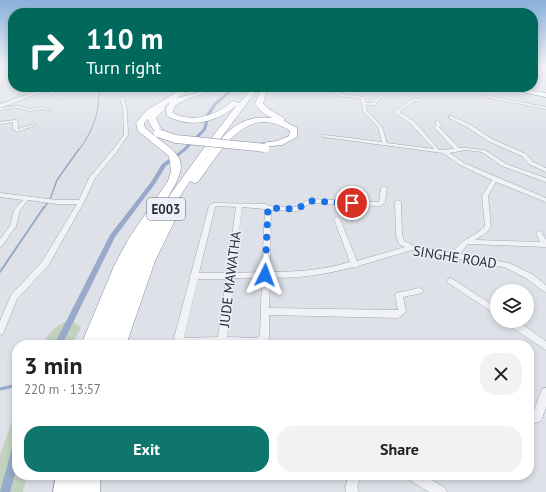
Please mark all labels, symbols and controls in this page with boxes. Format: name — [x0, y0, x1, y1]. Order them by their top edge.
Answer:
text: 110 m — [86, 20, 163, 57]
icon: right — [20, 24, 72, 76]
text: Turn right — [86, 56, 161, 79]
pin — [335, 186, 369, 220]
icon: arrive — [341, 192, 363, 214]
road number: E003 — [147, 198, 185, 220]
street label: JUDE MAWATHA — [215, 229, 245, 329]
street label: SINGHE ROAD — [412, 242, 498, 272]
position arrow — [244, 254, 286, 296]
map controls — [490, 284, 534, 328]
button: layers — [490, 284, 534, 328]
text: 3 min — [24, 350, 83, 381]
button: close — [480, 353, 522, 395]
text: 220 m · 13:57 — [24, 381, 101, 398]
button: Exit — [24, 426, 269, 472]
button: Share — [277, 426, 522, 472]

